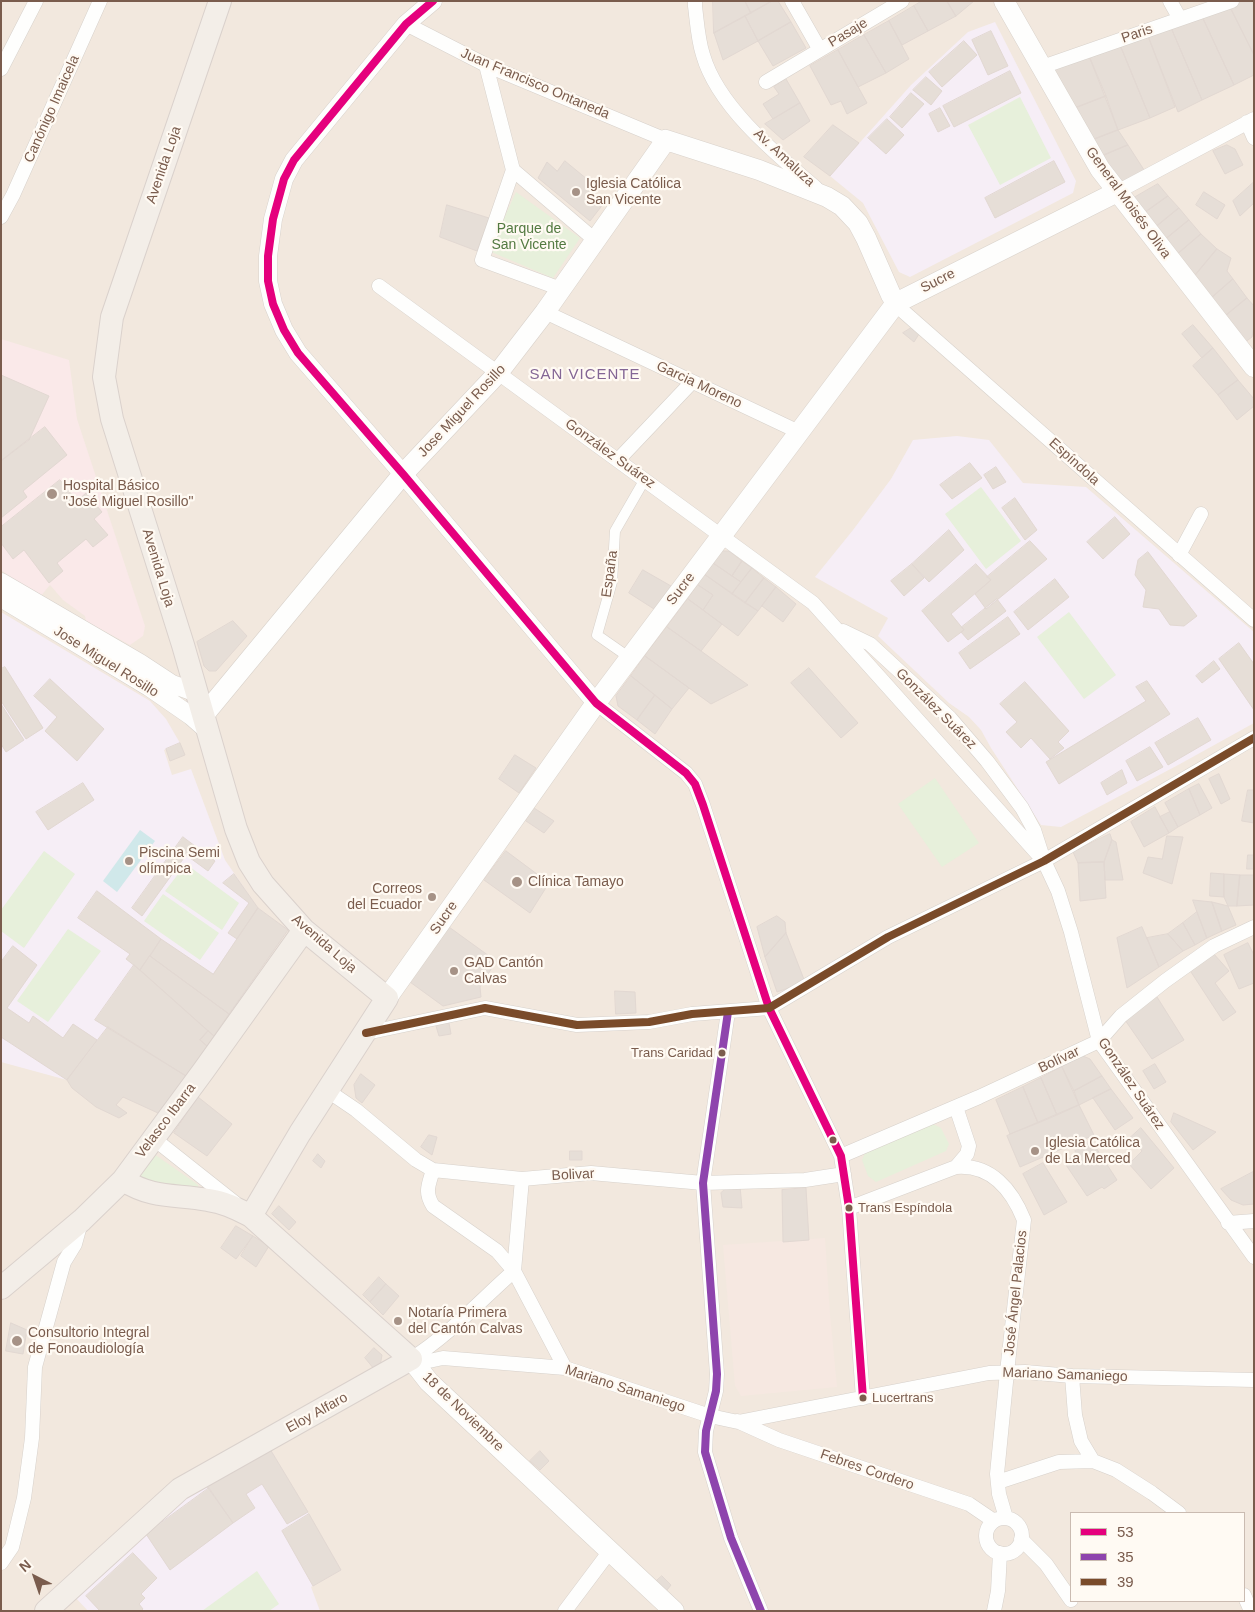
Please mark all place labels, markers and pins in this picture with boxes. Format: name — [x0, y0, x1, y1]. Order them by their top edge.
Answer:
place label: Iglesia Católica San Vicente — [586, 176, 681, 208]
marker: Iglesia Católica San Vicente — [570, 186, 582, 198]
place label: Hospital Básico "José Miguel Rosillo" — [63, 478, 194, 511]
marker: Hospital Básico "José Miguel Rosillo" — [45, 487, 59, 501]
place label: Piscina Semi olímpica — [139, 845, 220, 878]
marker: Piscina Semi olímpica — [123, 855, 135, 867]
place label: Clínica Tamayo — [528, 874, 624, 890]
marker: Clínica Tamayo — [510, 875, 524, 889]
place label: Correos del Ecuador — [347, 881, 422, 914]
marker: Correos del Ecuador — [426, 891, 438, 903]
place label: GAD Cantón Calvas — [464, 955, 543, 988]
marker: GAD Cantón Calvas — [448, 965, 460, 977]
place label: Trans Caridad — [631, 1045, 713, 1061]
marker: Trans Caridad — [717, 1048, 727, 1058]
unlabelled marker — [828, 1135, 838, 1145]
place label: Iglesia Católica de La Merced — [1045, 1135, 1140, 1168]
marker: Iglesia Católica de La Merced — [1029, 1145, 1041, 1157]
place label: Trans Espíndola — [858, 1200, 952, 1216]
marker: Trans Espíndola — [844, 1203, 854, 1213]
place label: Notaría Primera del Cantón Calvas — [408, 1305, 522, 1338]
marker: Notaría Primera del Cantón Calvas — [392, 1315, 404, 1327]
place label: Consultorio Integral de Fonoaudiología — [28, 1325, 149, 1358]
marker: Consultorio Integral de Fonoaudiología — [10, 1334, 24, 1348]
place label: Lucertrans — [872, 1390, 933, 1406]
marker: Lucertrans — [858, 1393, 868, 1403]

